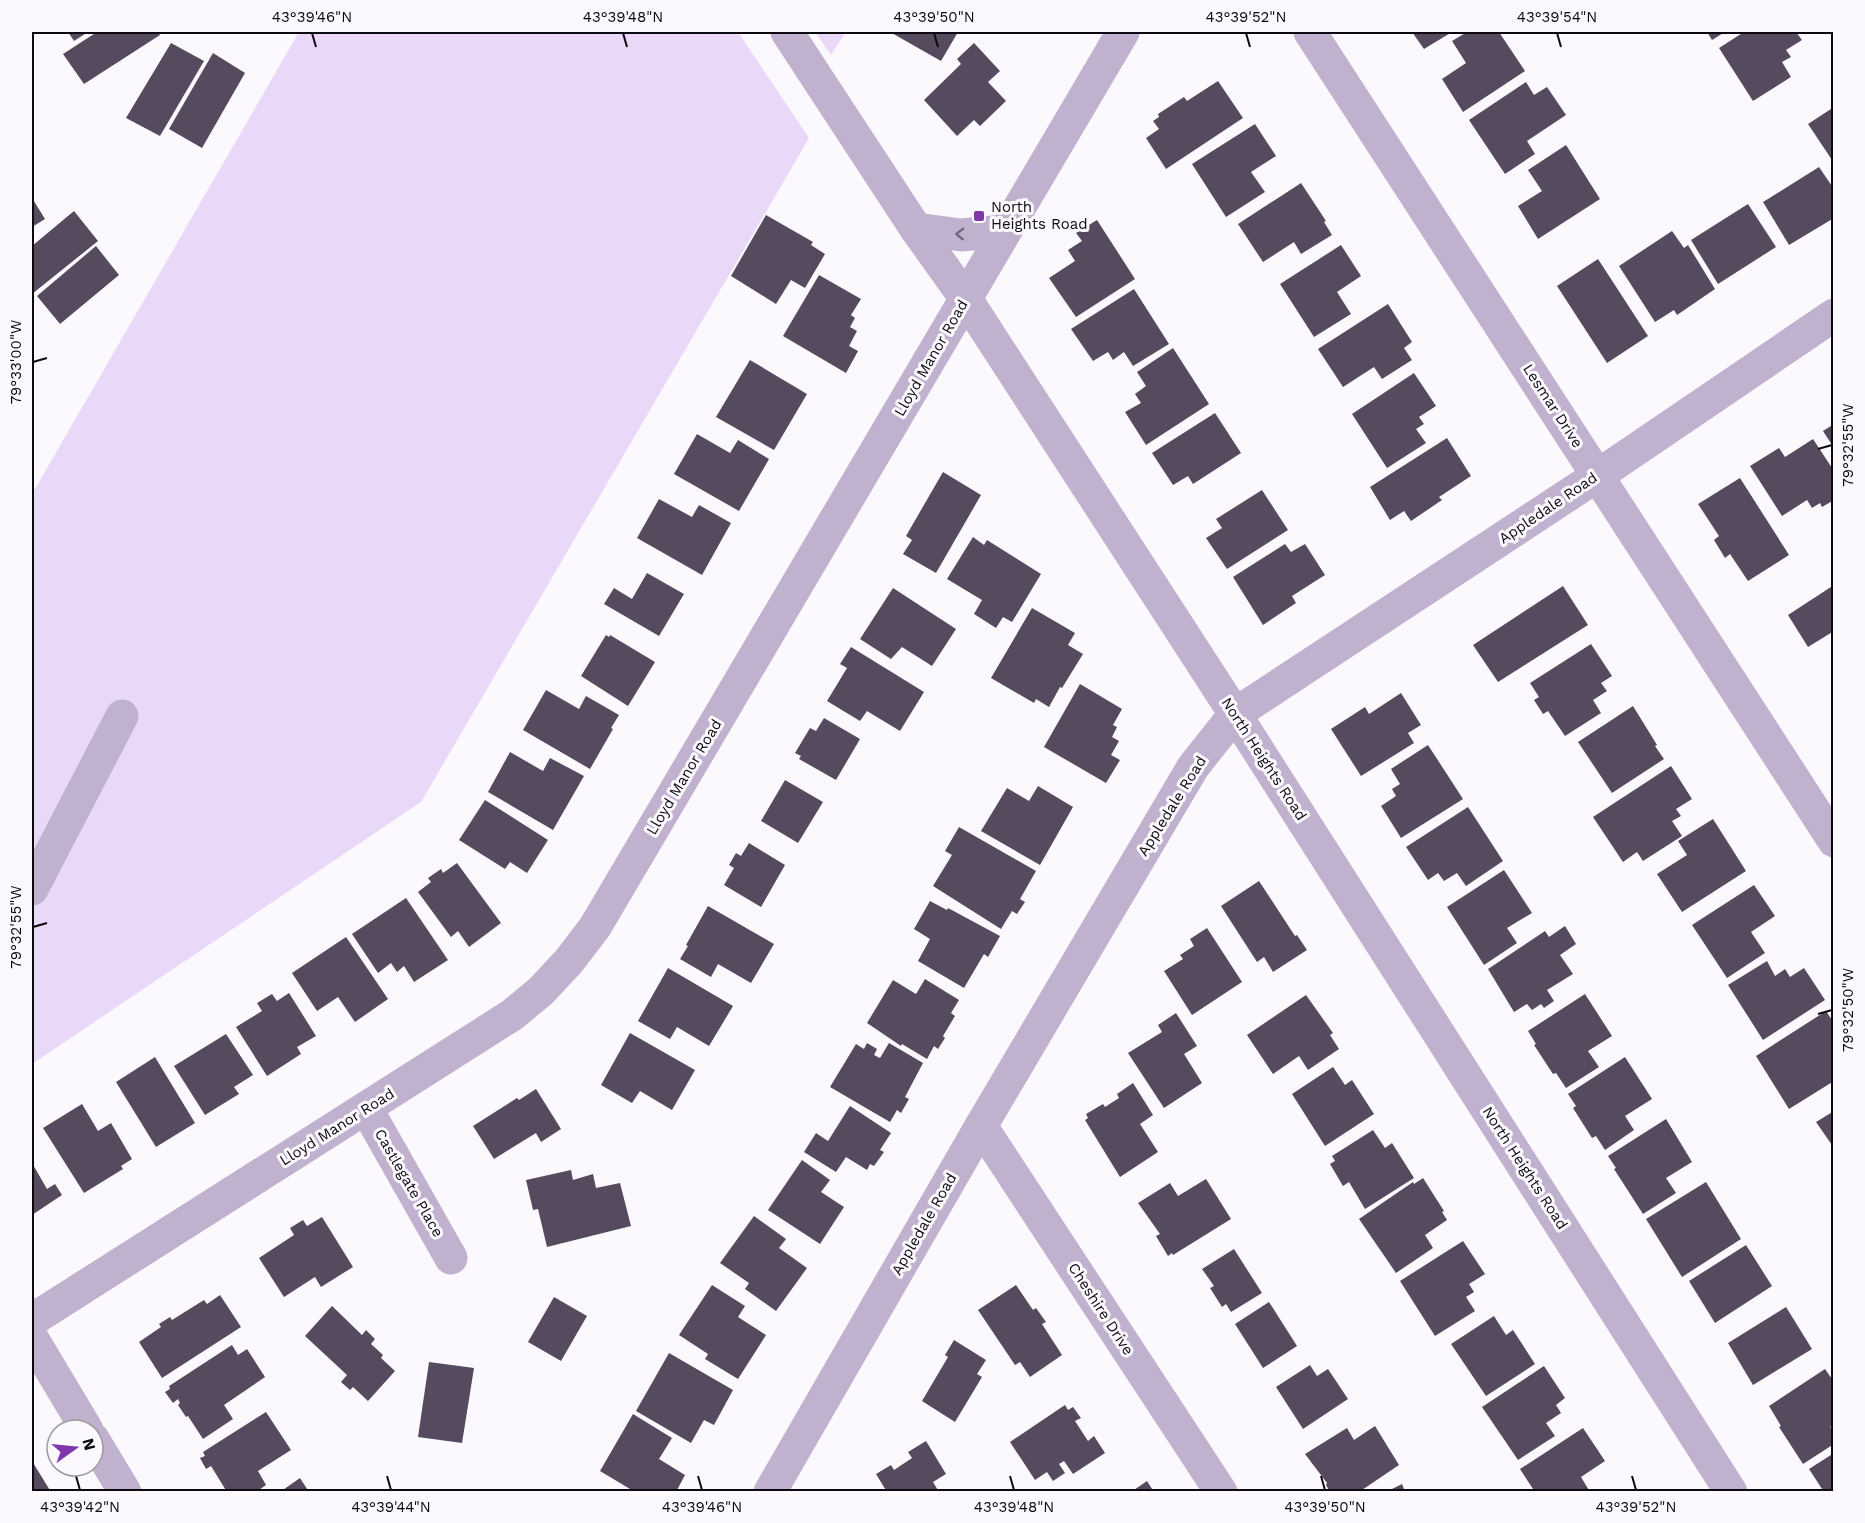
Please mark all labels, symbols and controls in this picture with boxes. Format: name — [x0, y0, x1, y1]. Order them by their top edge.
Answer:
text: 43°39'46"N — [272, 8, 352, 26]
text: 43°39'48"N — [583, 8, 663, 26]
text: 43°39'50"N — [893, 8, 975, 26]
text: 43°39'52"N — [1206, 8, 1286, 26]
text: 43°39'54"N — [1517, 8, 1597, 26]
place label: North Heights Road — [991, 198, 1088, 233]
marker: North Heights Road — [972, 209, 986, 223]
one-way arrow — [956, 227, 965, 240]
street label: Lloyd Manor Road — [890, 297, 972, 419]
text: 79°33'00"W — [7, 320, 25, 404]
street label: Lesmar Drive — [1519, 361, 1587, 451]
text: 79°32'55"W — [1839, 403, 1857, 487]
street label: Appledale Road — [1495, 468, 1601, 548]
street label: North Heights Road — [1218, 694, 1310, 824]
street label: Lloyd Manor Road — [642, 716, 726, 838]
street label: Appledale Road — [1134, 753, 1210, 859]
text: 79°32'55"W — [7, 885, 25, 969]
text: 79°32'50"W — [1839, 968, 1857, 1052]
street label: Lloyd Manor Road — [276, 1084, 398, 1170]
street label: North Heights Road — [1479, 1103, 1571, 1233]
street label: Castlegate Place — [371, 1126, 447, 1240]
street label: Appledale Road — [887, 1170, 961, 1278]
street label: Cheshire Drive — [1064, 1259, 1138, 1359]
north arrow — [45, 1418, 105, 1478]
text: N — [78, 1436, 100, 1452]
text: 43°39'42"N — [40, 1498, 120, 1516]
text: 43°39'44"N — [351, 1498, 431, 1516]
text: 43°39'46"N — [662, 1498, 742, 1516]
text: 43°39'48"N — [974, 1498, 1054, 1516]
text: 43°39'50"N — [1284, 1498, 1366, 1516]
text: 43°39'52"N — [1596, 1498, 1676, 1516]

